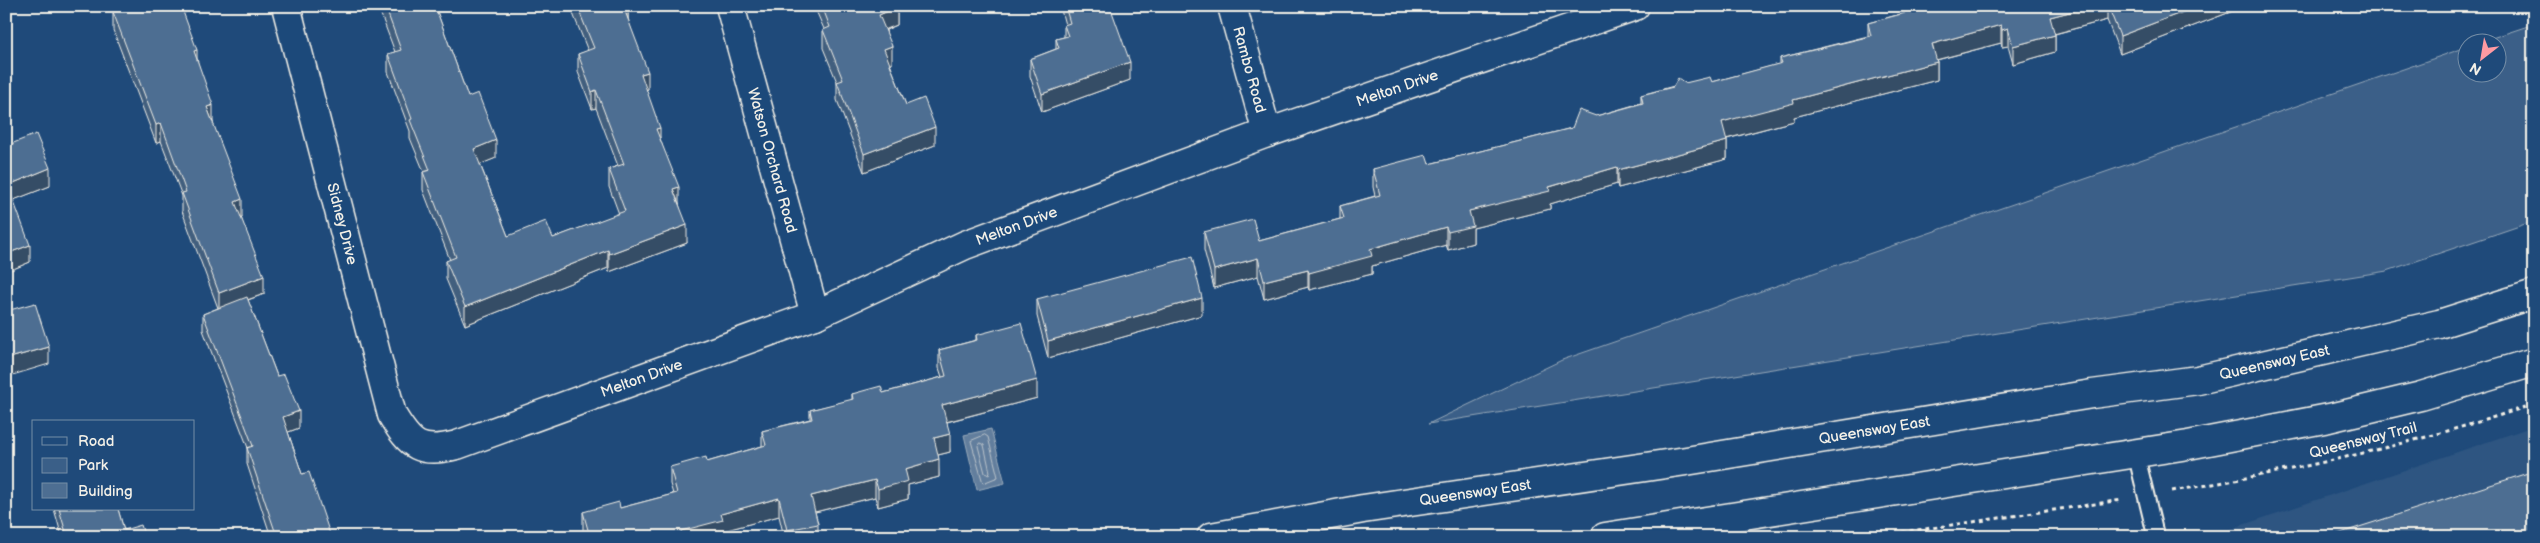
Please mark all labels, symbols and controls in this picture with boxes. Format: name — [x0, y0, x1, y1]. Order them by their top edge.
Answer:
street label: Rambo Road — [1228, 24, 1270, 115]
north arrow — [2458, 32, 2508, 82]
text: N — [2467, 59, 2484, 79]
street label: Melton Drive — [1354, 66, 1441, 112]
street label: Watson Orchard Road — [743, 86, 801, 235]
street label: Sidney Drive — [322, 181, 362, 267]
street label: Melton Drive — [973, 203, 1060, 250]
street label: Queensway East — [2218, 341, 2332, 385]
street label: Melton Drive — [598, 355, 685, 402]
street label: Queensway East — [1817, 412, 1932, 449]
street label: Queensway Trail — [2307, 418, 2419, 463]
legend — [32, 420, 195, 510]
text: Road — [78, 432, 114, 451]
text: Park — [78, 456, 109, 475]
street label: Queensway East — [1418, 475, 1533, 510]
text: Building — [78, 482, 133, 501]

